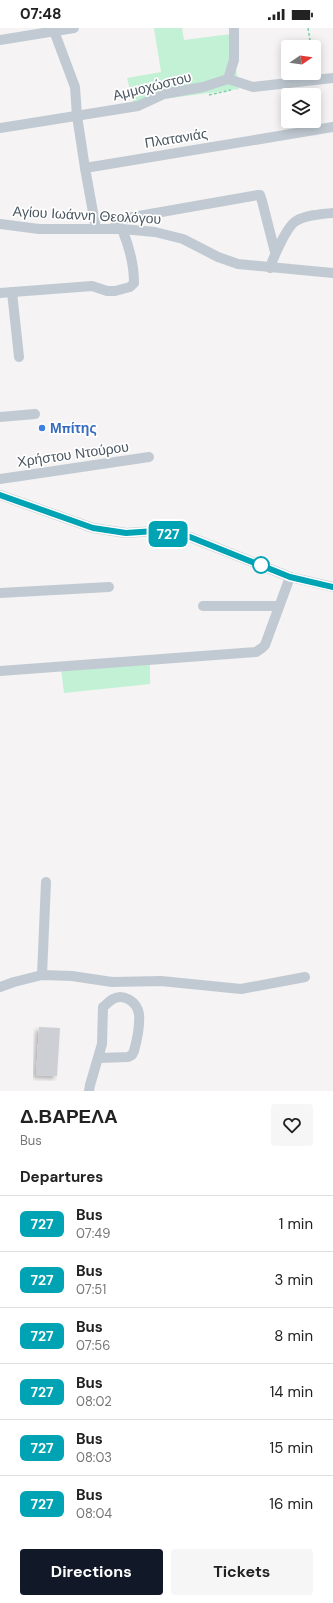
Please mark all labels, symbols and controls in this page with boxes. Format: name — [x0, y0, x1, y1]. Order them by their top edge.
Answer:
text: 07:48 — [20, 4, 62, 24]
north arrow — [281, 40, 321, 80]
map controls — [281, 40, 321, 128]
street label: Αμμοχώστου — [111, 68, 193, 104]
button: layers — [281, 88, 321, 128]
street label: Πλατανιάς — [143, 124, 209, 152]
street label: Αγίου Ιωάννη Θεολόγου — [12, 202, 162, 228]
place label: Μπίτης — [50, 419, 97, 437]
marker: Μπίτης — [37, 423, 47, 433]
street label: Χρήστου Ντούρου — [16, 437, 130, 471]
line badge: 727 — [145, 521, 191, 547]
text: 727 — [157, 525, 179, 543]
unlabelled marker — [252, 556, 270, 574]
text: Δ.ΒΑΡΕΛΑ — [20, 1104, 118, 1129]
button: heart — [271, 1104, 313, 1146]
text: Bus — [20, 1132, 42, 1149]
text: Departures — [20, 1167, 103, 1187]
text: Bus — [76, 1205, 103, 1225]
text: 1 min — [279, 1214, 313, 1234]
text: 727 — [31, 1215, 53, 1233]
text: 07:49 — [76, 1225, 110, 1242]
text: Bus — [76, 1261, 103, 1281]
text: 3 min — [275, 1270, 313, 1290]
text: 727 — [31, 1271, 53, 1289]
text: 07:51 — [76, 1281, 106, 1298]
text: Bus — [76, 1317, 103, 1337]
text: 8 min — [274, 1326, 313, 1346]
text: 727 — [31, 1327, 53, 1345]
text: 07:56 — [76, 1337, 110, 1354]
text: Bus — [76, 1373, 103, 1393]
text: 14 min — [270, 1382, 313, 1402]
text: 727 — [31, 1383, 53, 1401]
text: 08:02 — [76, 1393, 112, 1410]
text: Bus — [76, 1429, 103, 1449]
text: 15 min — [270, 1438, 313, 1458]
text: 727 — [31, 1439, 53, 1457]
text: 08:03 — [76, 1449, 112, 1466]
text: Bus — [76, 1485, 103, 1505]
text: 16 min — [269, 1494, 313, 1514]
text: 727 — [31, 1495, 53, 1513]
text: 08:04 — [76, 1505, 112, 1522]
button: Directions — [20, 1549, 163, 1595]
button: Tickets — [171, 1549, 313, 1595]

